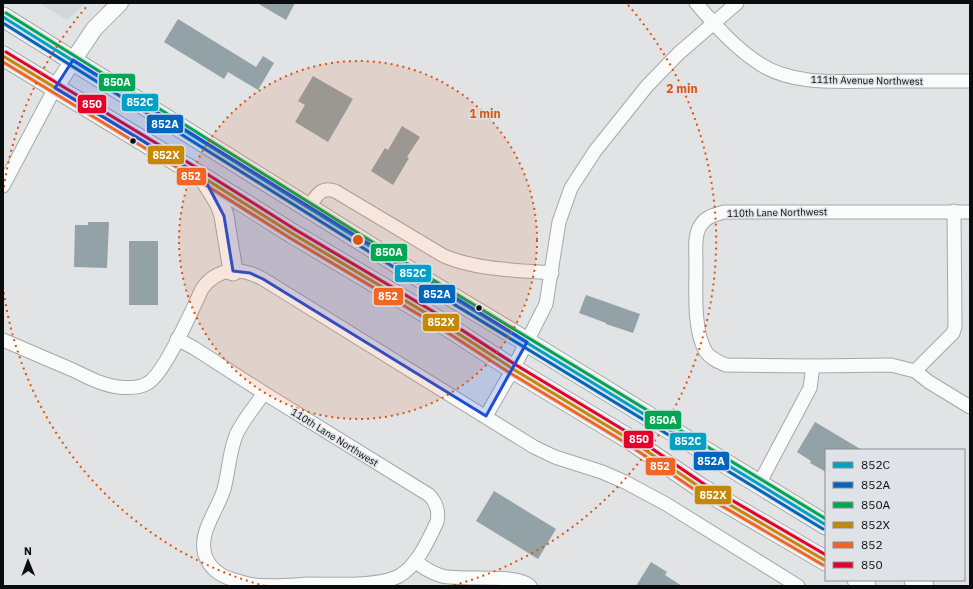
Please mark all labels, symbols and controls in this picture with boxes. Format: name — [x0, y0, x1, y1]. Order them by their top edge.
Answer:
line badge: 850A — [98, 73, 136, 92]
street label: 111th Avenue Northwest — [811, 73, 924, 88]
text: 850A — [103, 75, 131, 89]
text: 2 min — [666, 81, 698, 96]
line badge: 852C — [121, 93, 159, 112]
line badge: 850 — [77, 94, 107, 114]
text: 852C — [127, 95, 153, 109]
text: 850 — [82, 97, 102, 111]
text: 1 min — [469, 106, 501, 121]
line badge: 852A — [146, 114, 184, 134]
text: 852A — [151, 117, 179, 131]
unlabelled marker — [128, 136, 138, 146]
line badge: 852X — [147, 145, 185, 165]
text: 852X — [152, 148, 180, 162]
line badge: 852 — [176, 167, 207, 186]
text: 852 — [181, 169, 201, 183]
street label: 110th Lane Northwest — [727, 205, 828, 220]
centre of rings — [351, 233, 365, 247]
line badge: 850A — [370, 243, 408, 262]
text: 850A — [375, 245, 403, 259]
line badge: 852C — [394, 264, 432, 283]
text: 852C — [400, 266, 426, 280]
line badge: 852A — [418, 284, 456, 304]
line badge: 852 — [373, 287, 404, 306]
text: 852A — [423, 287, 451, 301]
text: 852 — [378, 289, 398, 303]
unlabelled marker — [474, 303, 484, 313]
line badge: 852X — [422, 313, 460, 332]
text: 852X — [427, 315, 455, 329]
street label: 110th Lane Northwest — [289, 405, 381, 470]
line badge: 850A — [644, 410, 682, 430]
text: 850A — [649, 413, 677, 427]
line badge: 850 — [623, 430, 654, 449]
text: 850 — [629, 432, 649, 446]
line badge: 852C — [669, 432, 707, 451]
text: 852C — [675, 434, 701, 448]
legend — [825, 449, 965, 581]
line badge: 852A — [693, 451, 730, 471]
text: 852A — [697, 454, 725, 468]
line badge: 852 — [645, 457, 676, 476]
text: 852C — [861, 457, 891, 472]
text: 852 — [650, 459, 670, 473]
text: 852A — [861, 477, 891, 492]
line badge: 852X — [694, 485, 732, 505]
text: 852X — [699, 488, 727, 502]
text: 850A — [861, 497, 891, 512]
text: 852X — [861, 517, 891, 532]
text: 852 — [861, 537, 883, 552]
north arrow — [8, 541, 48, 581]
text: N — [24, 544, 32, 558]
text: 850 — [861, 557, 883, 572]

